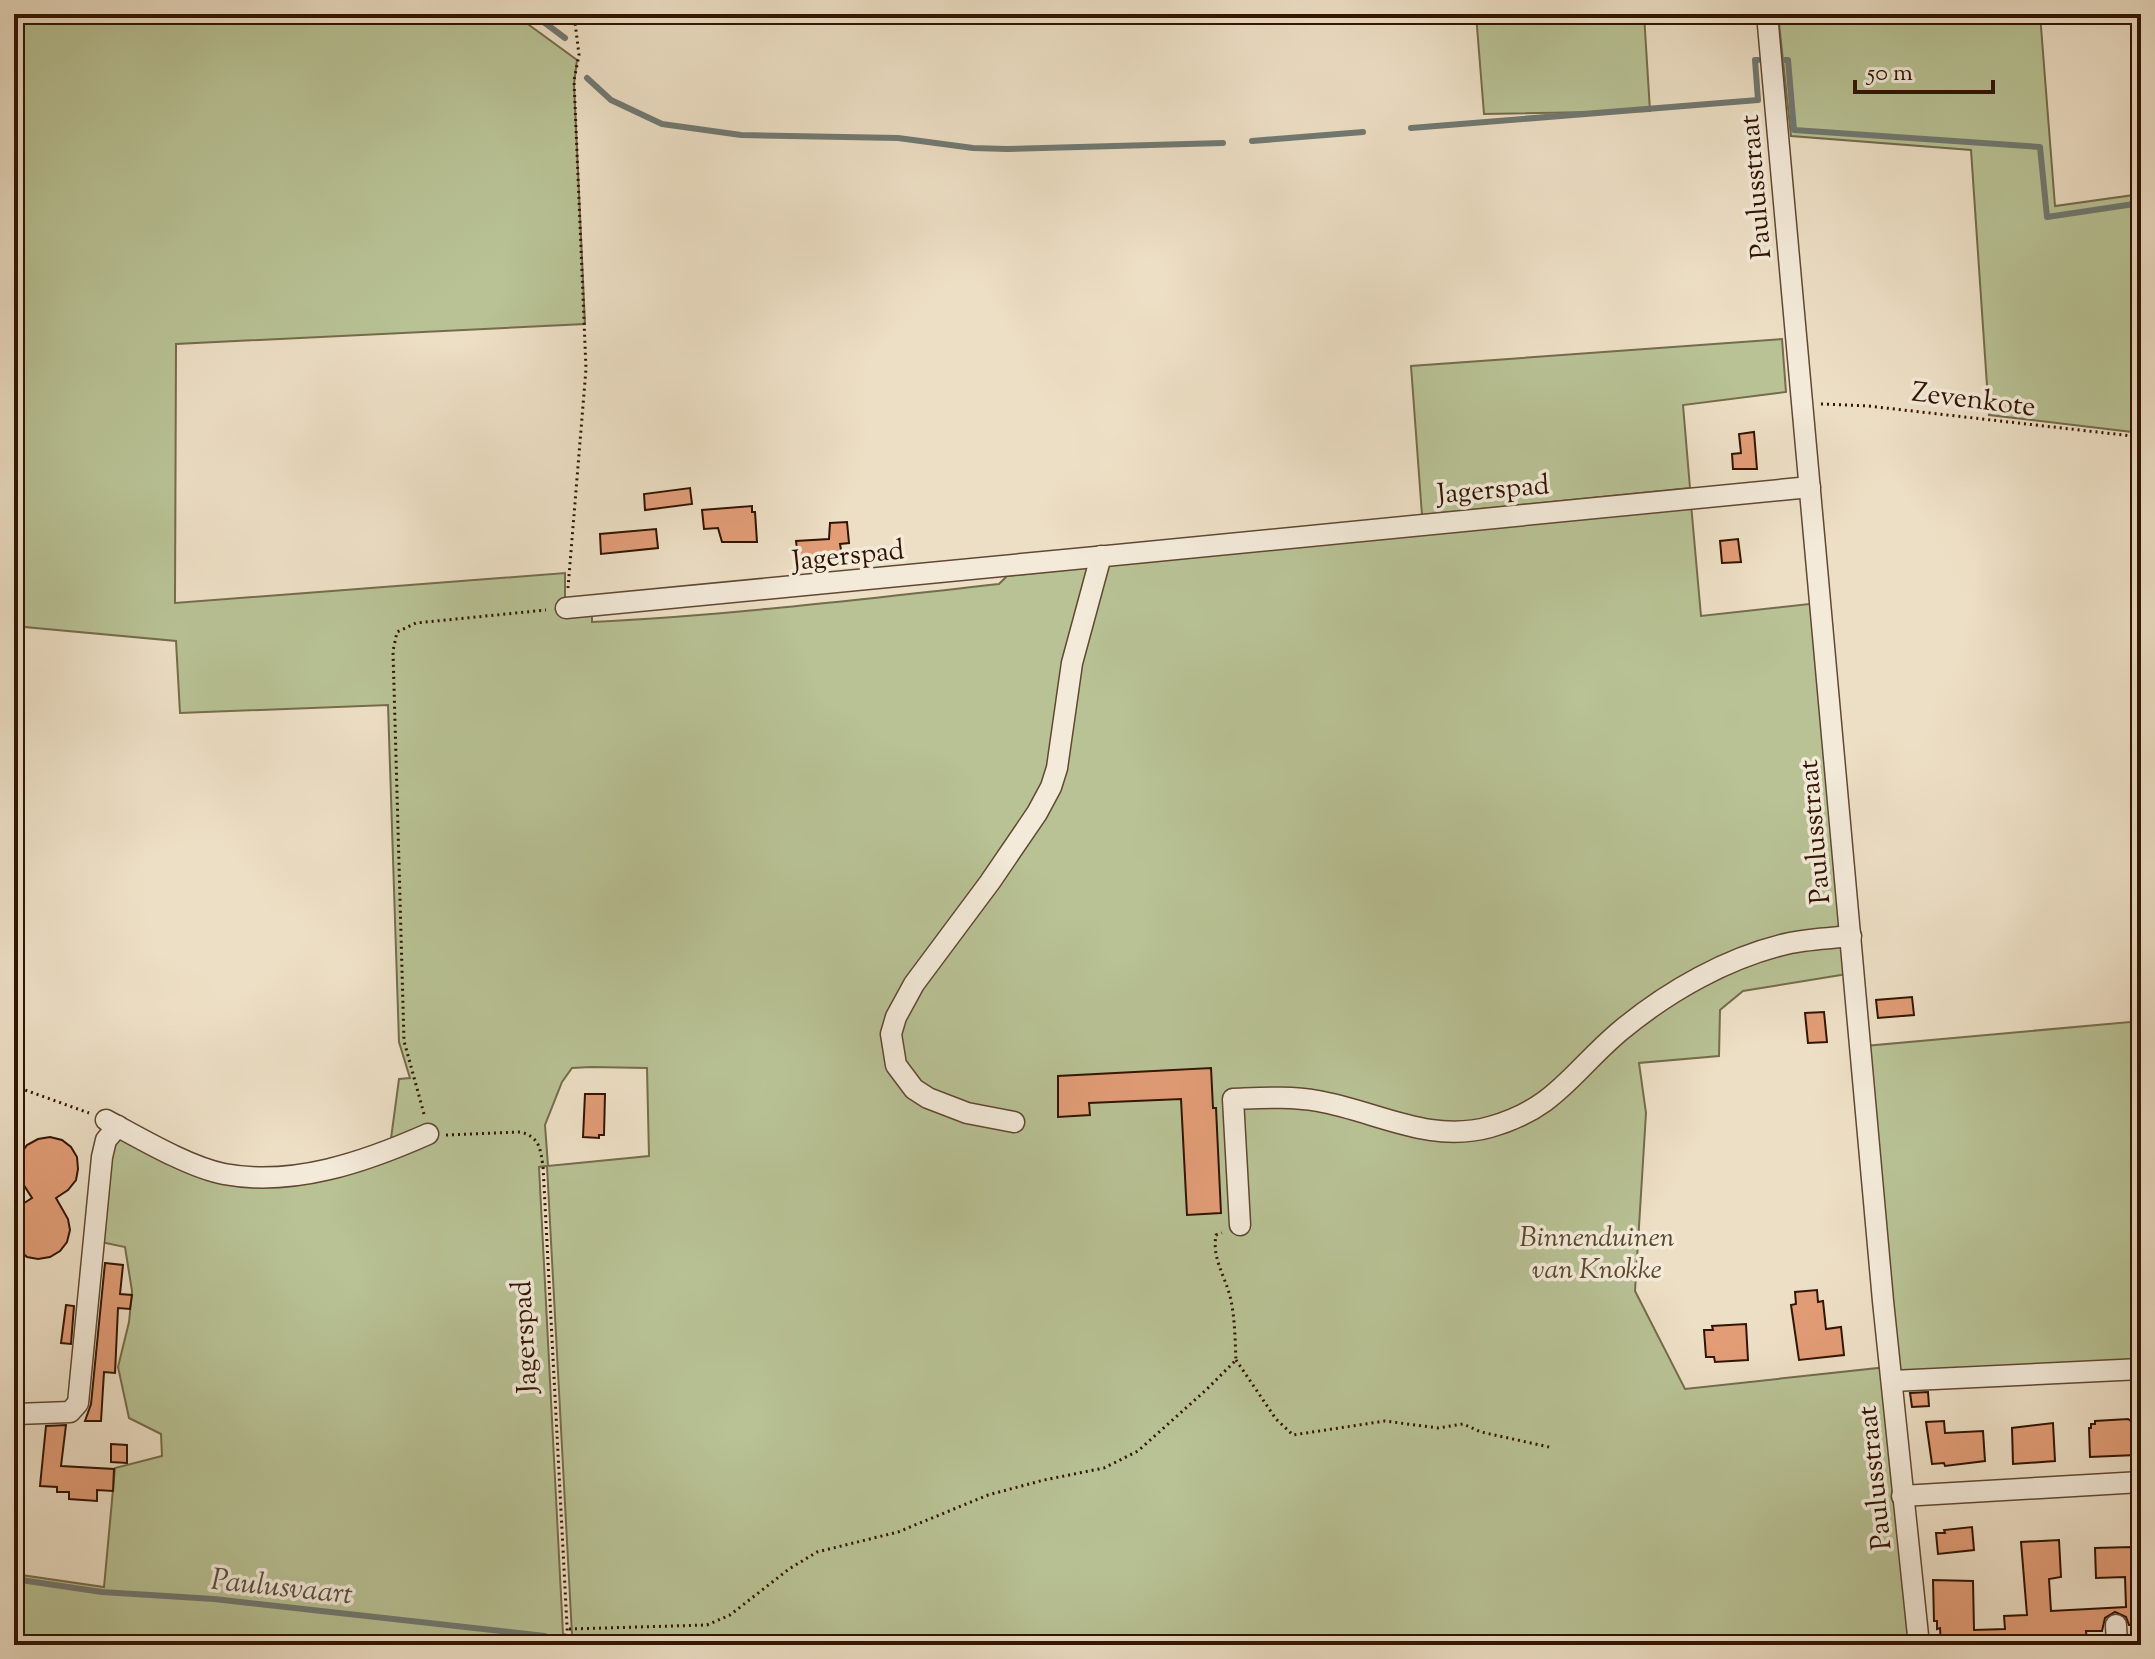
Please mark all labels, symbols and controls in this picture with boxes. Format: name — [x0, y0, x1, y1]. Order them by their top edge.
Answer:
scale bar — [1855, 44, 1993, 94]
text: 50 m — [1865, 57, 1913, 91]
street label: Paulusstraat — [1731, 112, 1783, 261]
street label: Zevenkote — [1909, 374, 2038, 428]
street label: Jagerspad — [1433, 466, 1551, 516]
street label: Jagerspad — [788, 531, 907, 583]
street label: Paulusstraat — [1790, 757, 1842, 906]
park label: Binnenduinen van Knokke — [1520, 1219, 1675, 1291]
street label: Jagerspad — [503, 1279, 549, 1396]
street label: Paulusstraat — [1848, 1403, 1903, 1552]
water label: Paulusvaart — [209, 1560, 355, 1617]

